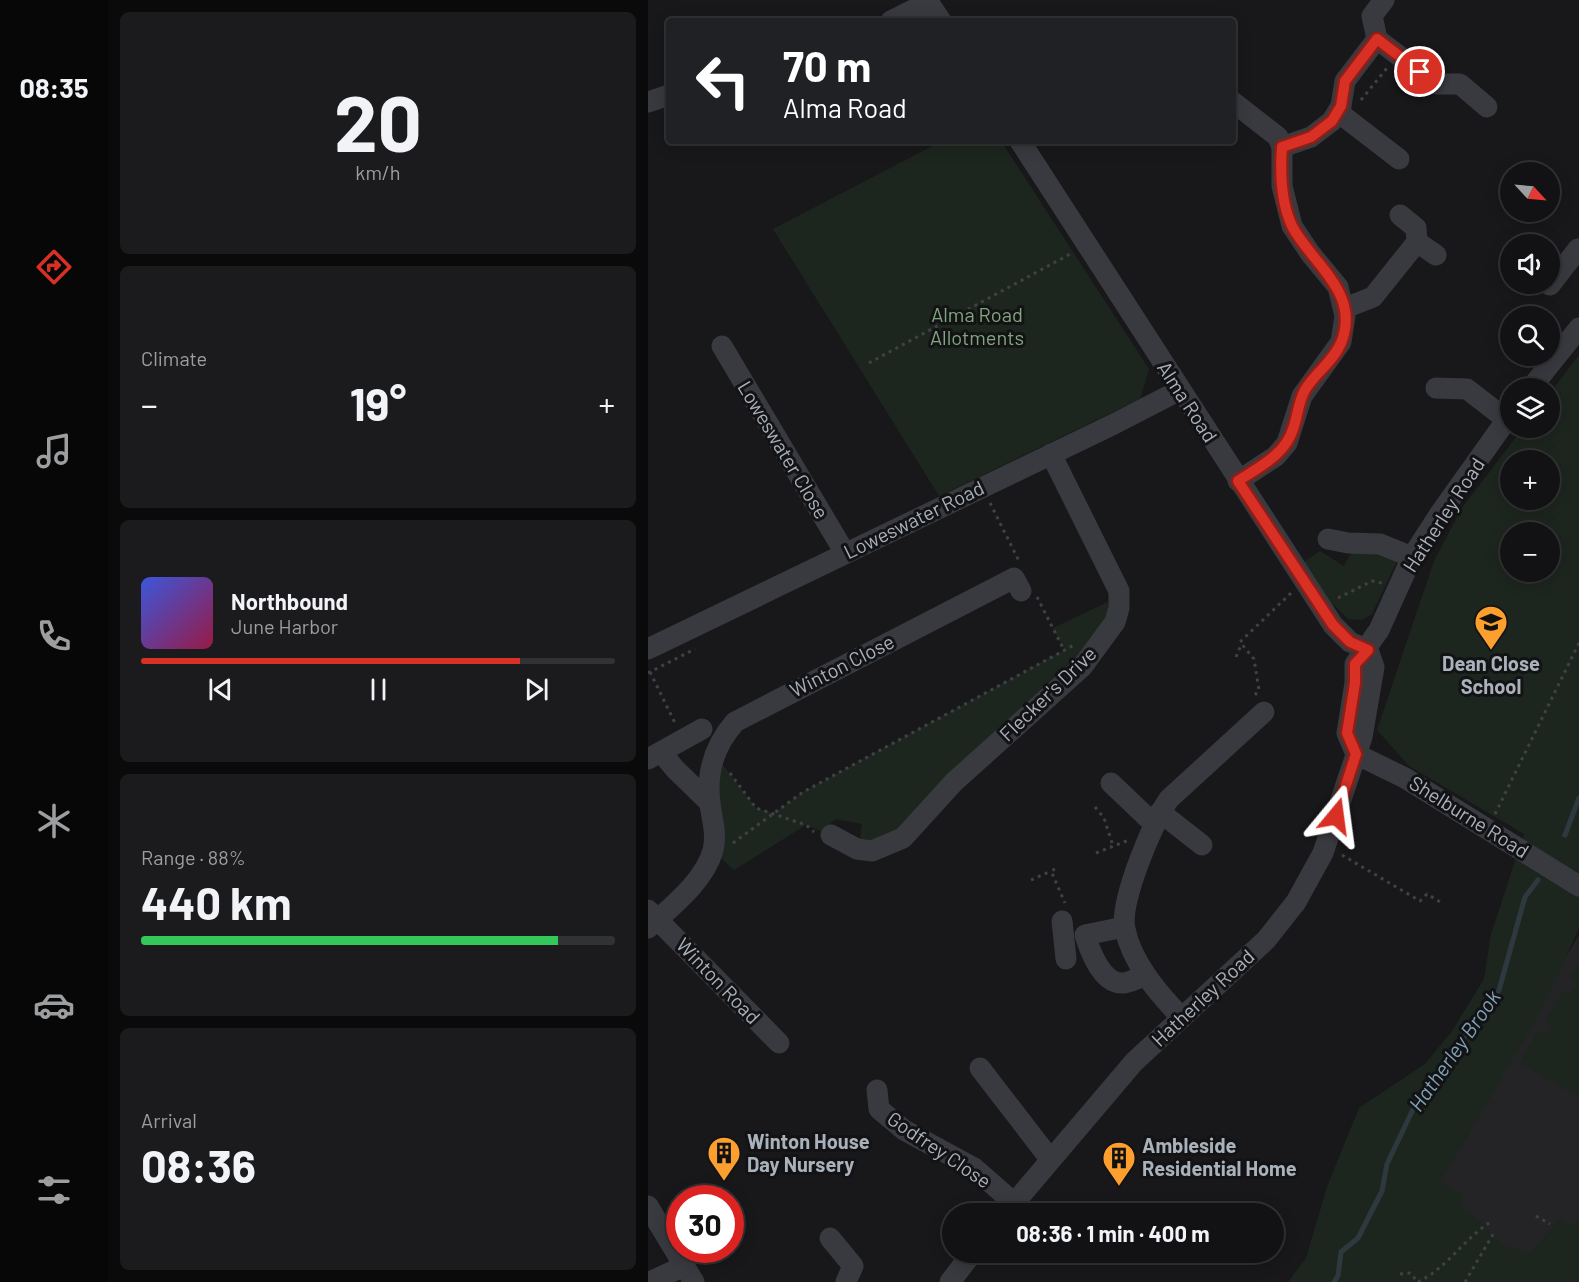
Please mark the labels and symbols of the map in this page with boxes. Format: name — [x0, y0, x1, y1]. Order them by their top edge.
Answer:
pin — [1394, 46, 1445, 97]
north arrow — [1500, 162, 1560, 222]
park label: Alma Road Allotments — [930, 302, 1024, 349]
street label: Alma Road — [1153, 356, 1223, 446]
street label: Loweswater Close — [733, 376, 834, 523]
street label: Hatherley Road — [1397, 453, 1489, 576]
street label: Loweswater Road — [840, 475, 988, 563]
school or university icon: Dean Close School — [1473, 604, 1509, 651]
street label: Winton Close — [785, 629, 898, 702]
street label: Flecker's Drive — [994, 641, 1101, 746]
place label: Dean Close School — [1442, 651, 1540, 698]
street label: Shelburne Road — [1405, 770, 1534, 862]
position arrow — [1304, 784, 1368, 848]
street label: Winton Road — [672, 932, 766, 1028]
street label: Hatherley Road — [1146, 944, 1259, 1051]
water label: Hatherley Brook — [1403, 984, 1505, 1116]
street label: Godfrey Close — [883, 1106, 996, 1193]
place label: Winton House Day Nursery — [747, 1129, 870, 1176]
place label: Ambleside Residential Home — [1142, 1133, 1297, 1180]
building icon: Winton House Day Nursery — [706, 1135, 742, 1182]
building icon: Ambleside Residential Home — [1101, 1140, 1137, 1187]
speed limit sign: 30 — [666, 1185, 744, 1263]

